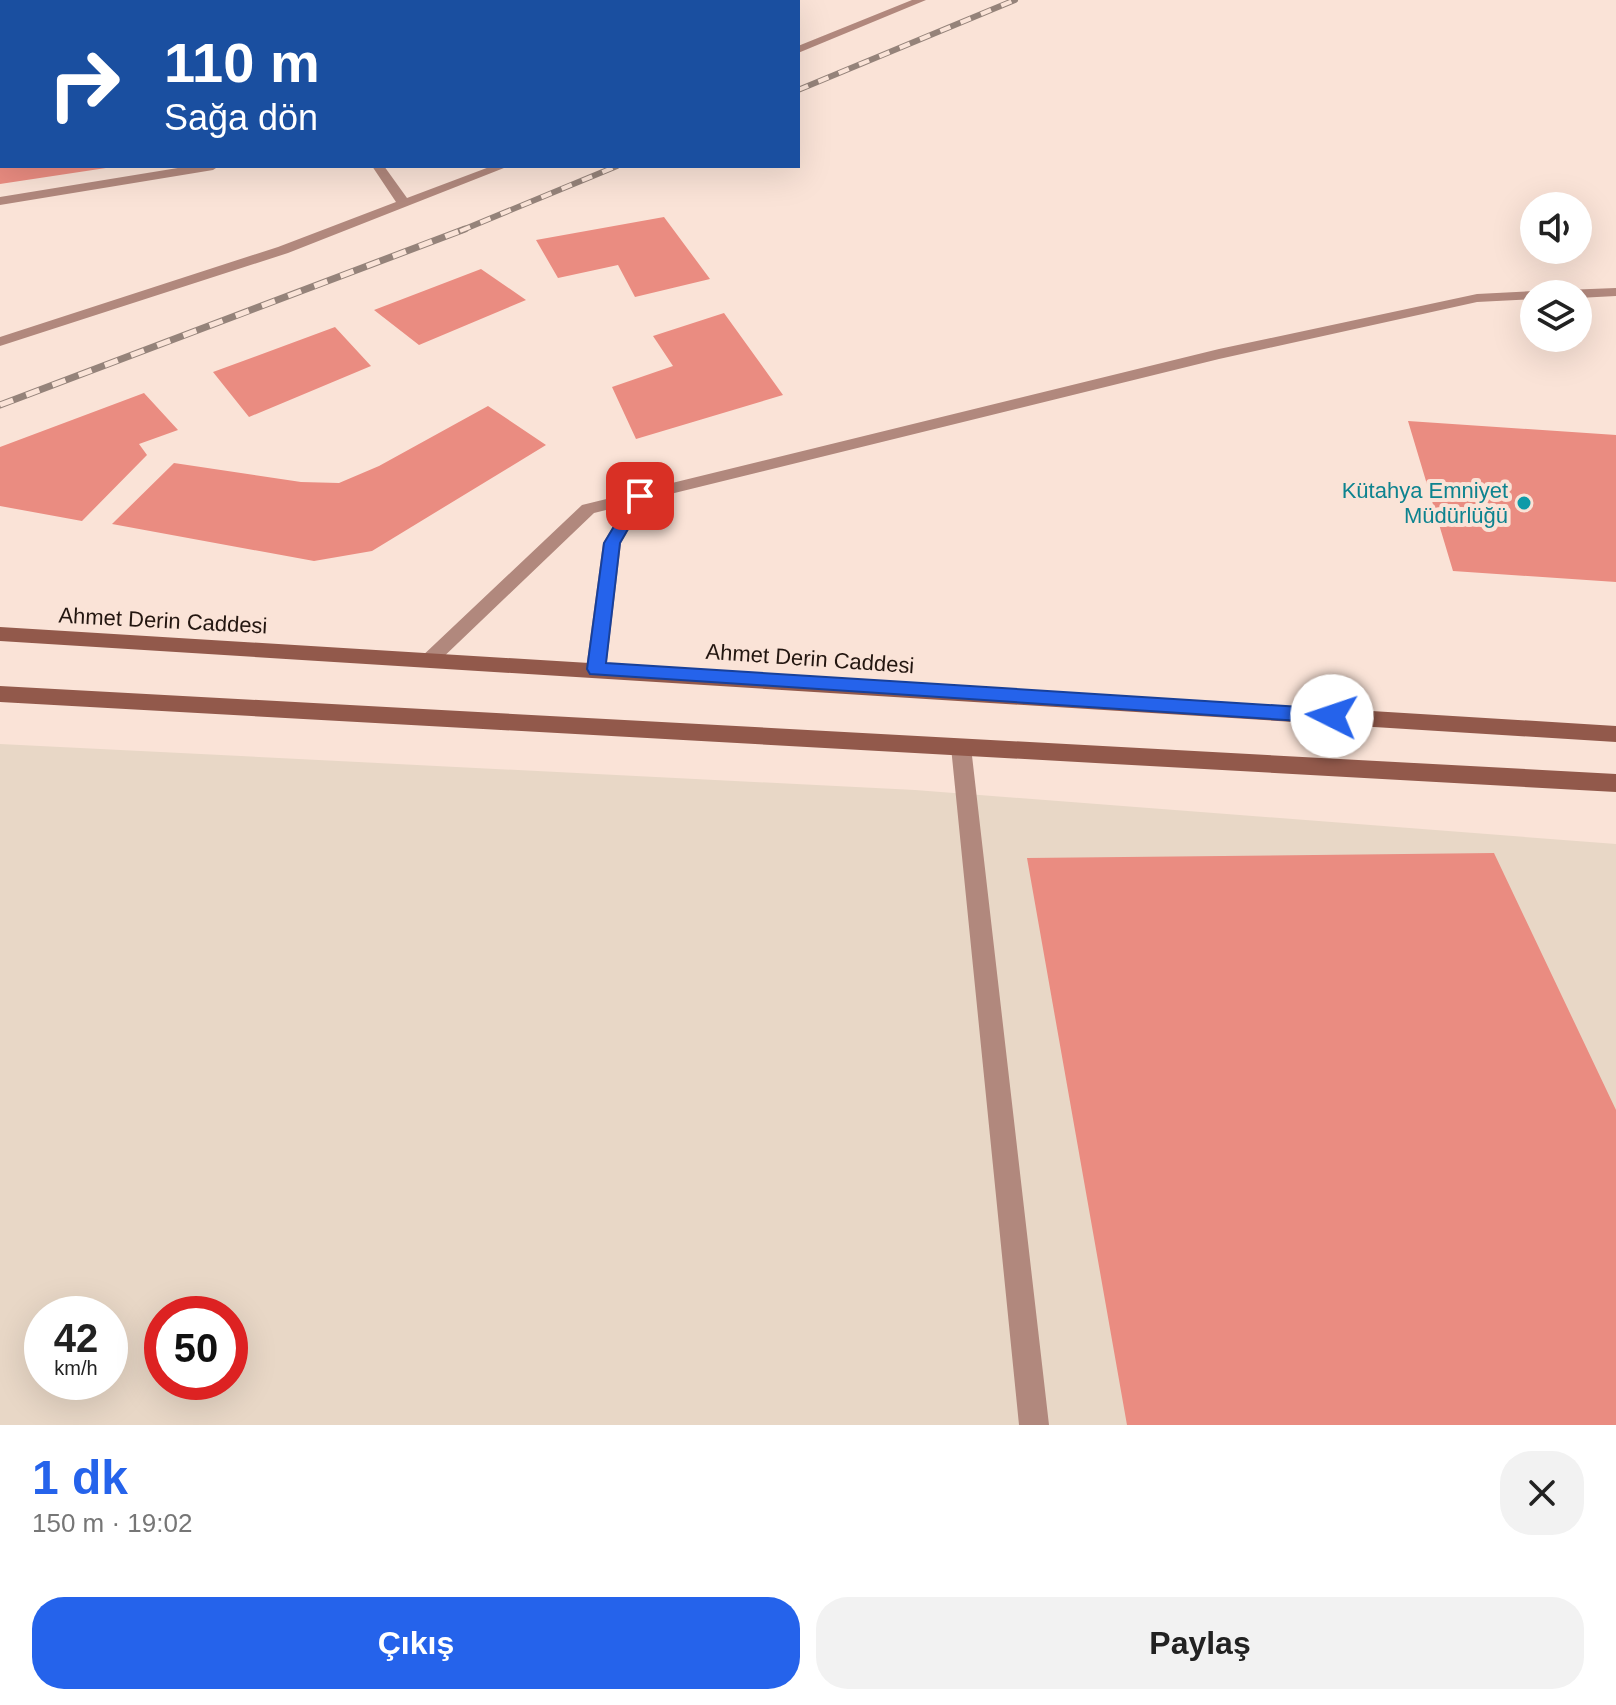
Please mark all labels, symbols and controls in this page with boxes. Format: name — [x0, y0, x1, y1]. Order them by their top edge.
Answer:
text: 110 m — [164, 31, 320, 94]
icon: right — [32, 32, 136, 136]
text: Sağa dön — [164, 97, 318, 138]
map controls — [1520, 192, 1592, 352]
button: sound — [1520, 192, 1592, 264]
button: layers — [1520, 280, 1592, 352]
pin — [606, 462, 674, 530]
icon: arrive — [618, 474, 662, 518]
place label: Kütahya Emniyet Müdürlüğü — [1342, 478, 1508, 528]
marker: Kütahya Emniyet Müdürlüğü — [1515, 494, 1533, 512]
street label: Ahmet Derin Caddesi — [58, 603, 268, 638]
street label: Ahmet Derin Caddesi — [705, 639, 915, 678]
position arrow — [1290, 674, 1374, 758]
speed limit sign: 50 — [144, 1296, 248, 1400]
text: 42 — [54, 1316, 98, 1360]
text: km/h — [54, 1357, 98, 1379]
text: 1 dk — [32, 1451, 128, 1504]
button: close — [1500, 1451, 1584, 1535]
text: 150 m · 19:02 — [32, 1508, 192, 1538]
button: Çıkış — [32, 1597, 800, 1689]
button: Paylaş — [816, 1597, 1584, 1689]

